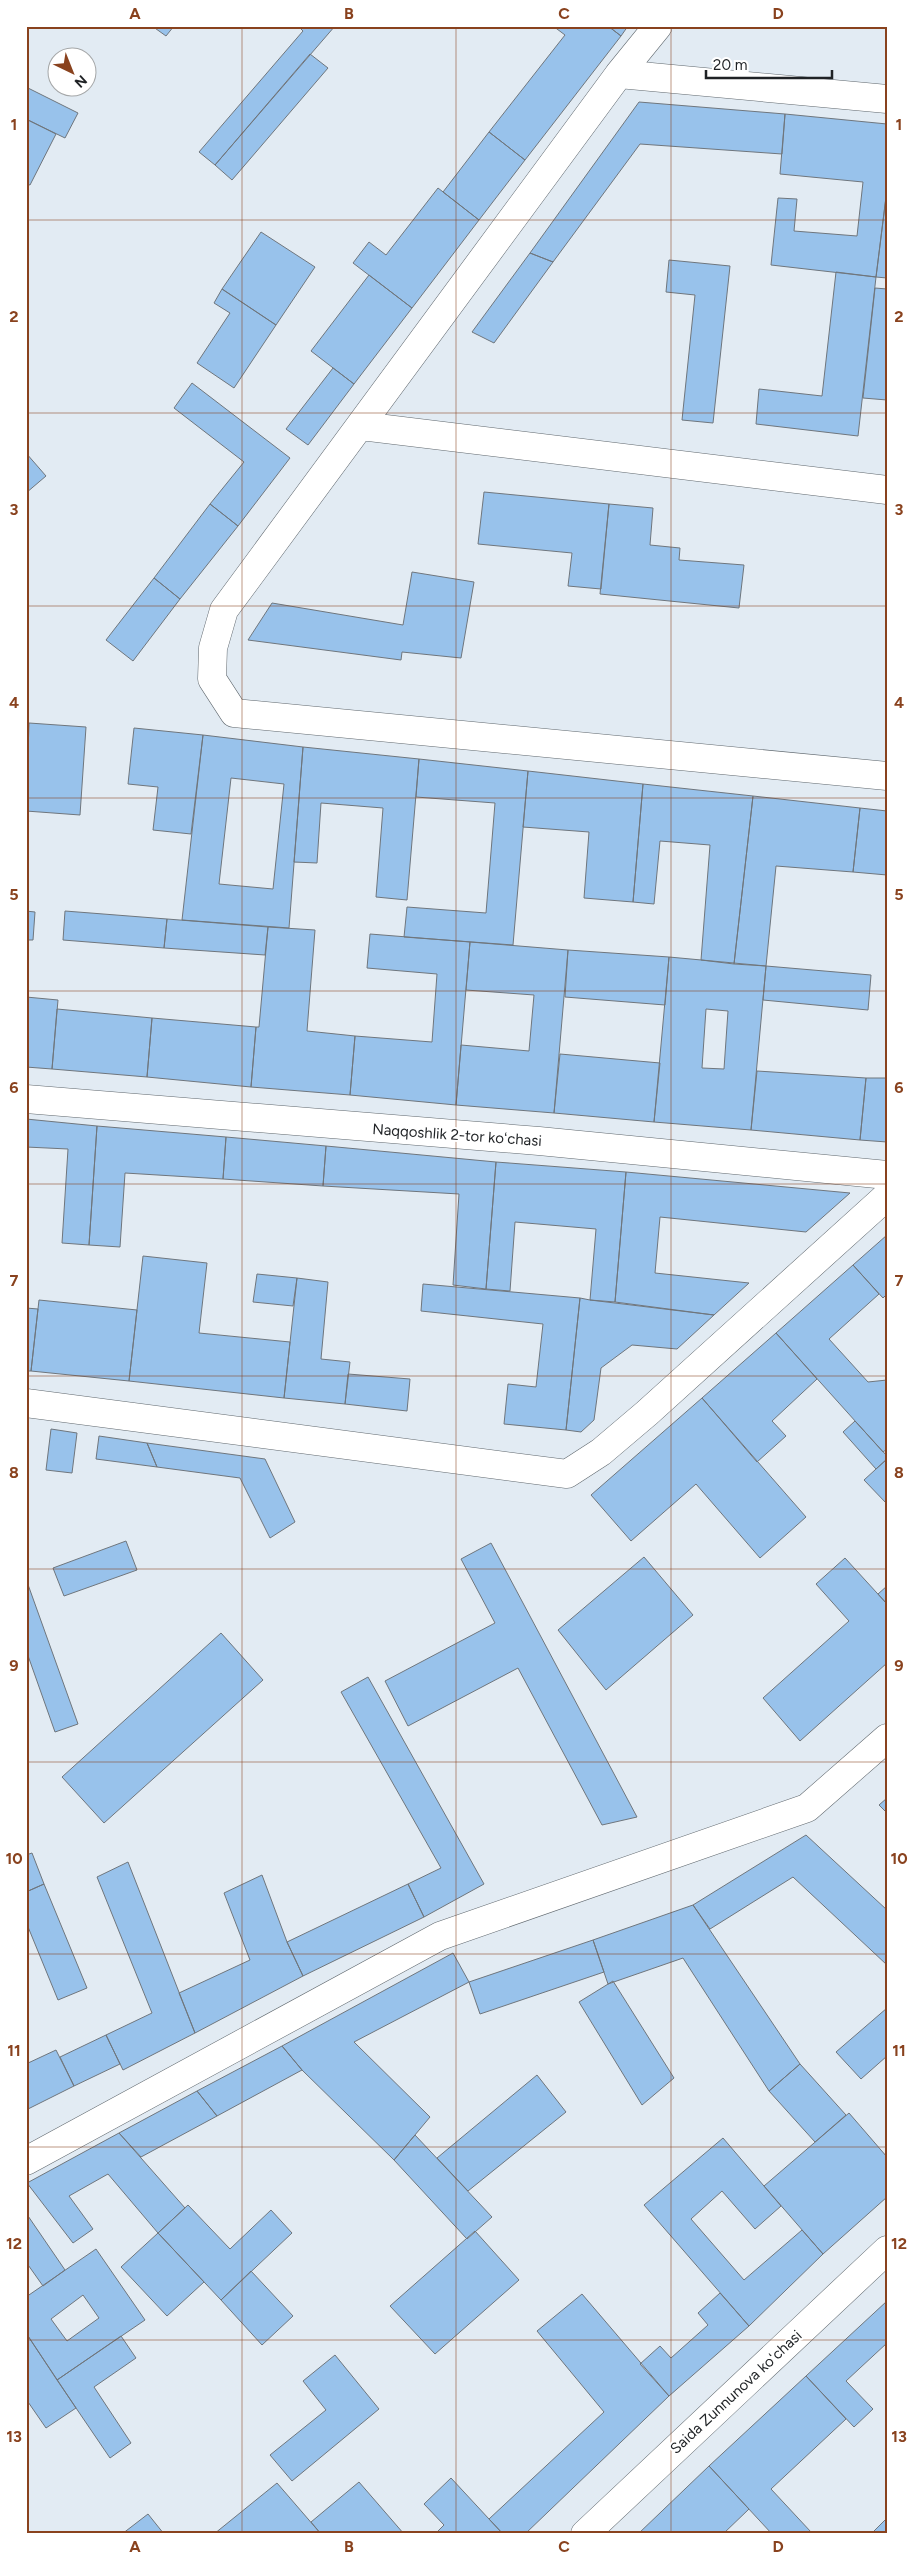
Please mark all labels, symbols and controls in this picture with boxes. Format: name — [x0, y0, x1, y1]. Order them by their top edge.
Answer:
text: A — [129, 4, 141, 23]
text: B — [344, 4, 354, 23]
text: C — [558, 4, 570, 23]
text: D — [772, 4, 784, 23]
north arrow — [48, 48, 98, 98]
scale bar — [706, 48, 832, 80]
text: 20 m — [713, 56, 747, 74]
text: N — [71, 71, 90, 91]
text: 1 — [11, 115, 17, 134]
text: 1 — [896, 115, 902, 134]
text: 2 — [9, 307, 19, 326]
text: 2 — [894, 307, 904, 326]
text: 3 — [10, 500, 19, 519]
text: 3 — [895, 500, 904, 519]
text: 4 — [9, 693, 19, 712]
text: 4 — [894, 693, 904, 712]
text: 5 — [9, 885, 19, 904]
text: 5 — [894, 885, 904, 904]
text: 6 — [9, 1078, 19, 1097]
text: 6 — [894, 1078, 904, 1097]
street label: Naqqoshlik 2-tor koʻchasi — [372, 1120, 542, 1150]
text: 7 — [10, 1271, 19, 1290]
text: 7 — [895, 1271, 904, 1290]
text: 8 — [9, 1463, 19, 1482]
text: 8 — [894, 1463, 904, 1482]
text: 9 — [9, 1656, 19, 1675]
text: 9 — [894, 1656, 904, 1675]
text: 10 — [5, 1849, 23, 1868]
text: 10 — [890, 1849, 908, 1868]
text: 11 — [7, 2041, 21, 2060]
text: 11 — [892, 2041, 906, 2060]
text: 12 — [6, 2234, 22, 2253]
text: 12 — [891, 2234, 907, 2253]
street label: Saida Zunnunova koʻchasi — [667, 2326, 805, 2458]
text: 13 — [6, 2427, 22, 2446]
text: 13 — [891, 2427, 907, 2446]
text: A — [129, 2537, 141, 2556]
text: B — [344, 2537, 354, 2556]
text: C — [558, 2537, 570, 2556]
text: D — [772, 2537, 784, 2556]

